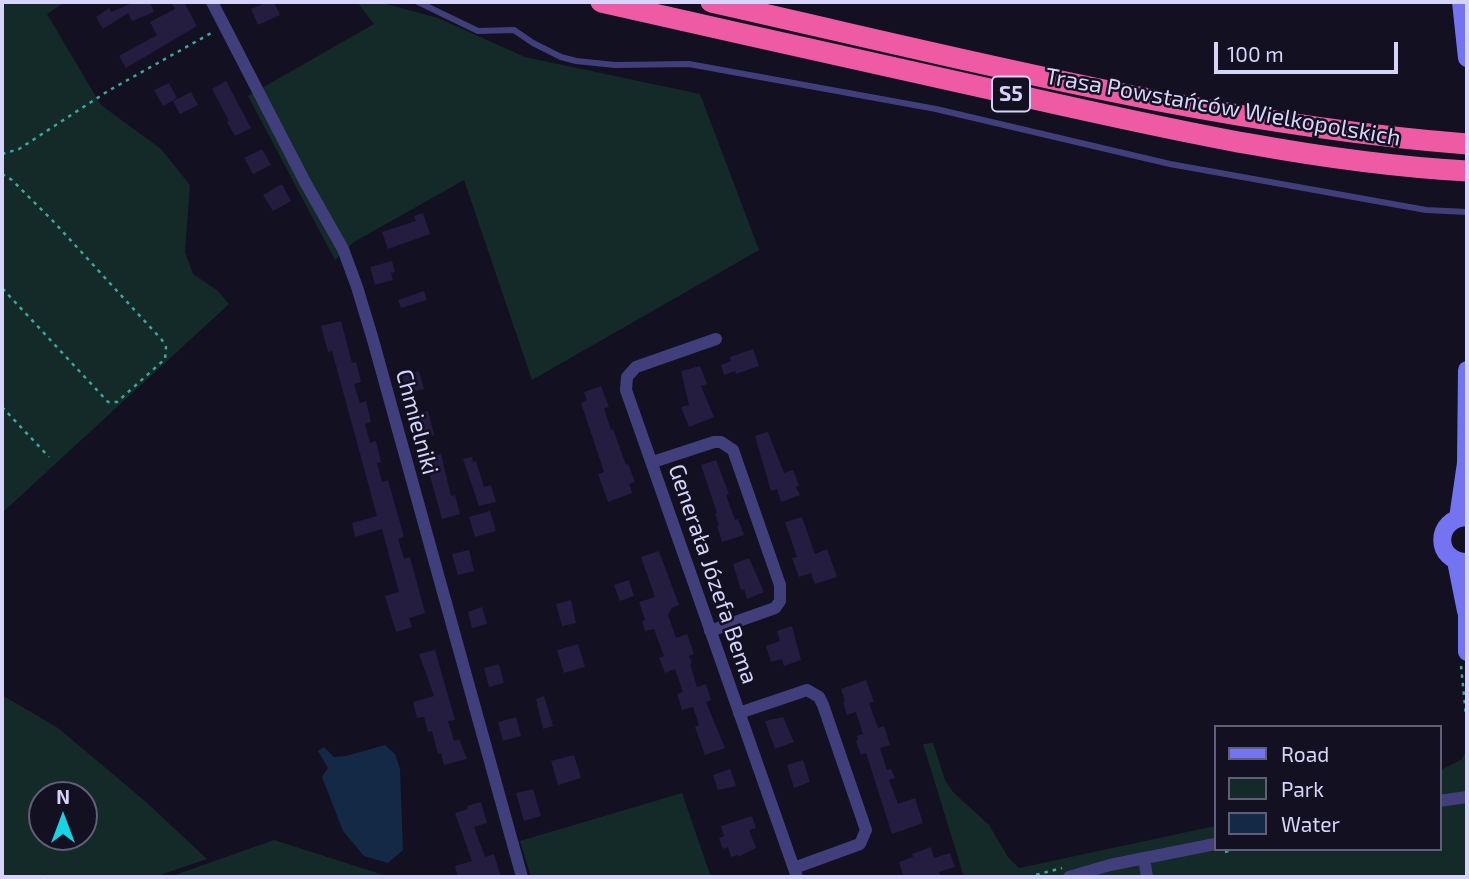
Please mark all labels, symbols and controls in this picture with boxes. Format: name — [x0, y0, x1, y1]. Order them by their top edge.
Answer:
scale bar — [1217, 28, 1401, 72]
text: 100 m — [1227, 41, 1284, 66]
street label: Trasa Powstańców Wielkopolskich — [1043, 62, 1403, 152]
road number: S5 — [992, 76, 1030, 112]
street label: Chmielniki — [390, 366, 444, 478]
street label: Generała Józefa Bema — [662, 461, 764, 687]
legend — [1214, 725, 1441, 851]
text: Road — [1281, 741, 1329, 766]
text: Park — [1281, 776, 1324, 801]
north arrow — [28, 781, 98, 851]
text: N — [56, 785, 70, 808]
text: Water — [1281, 811, 1340, 836]

